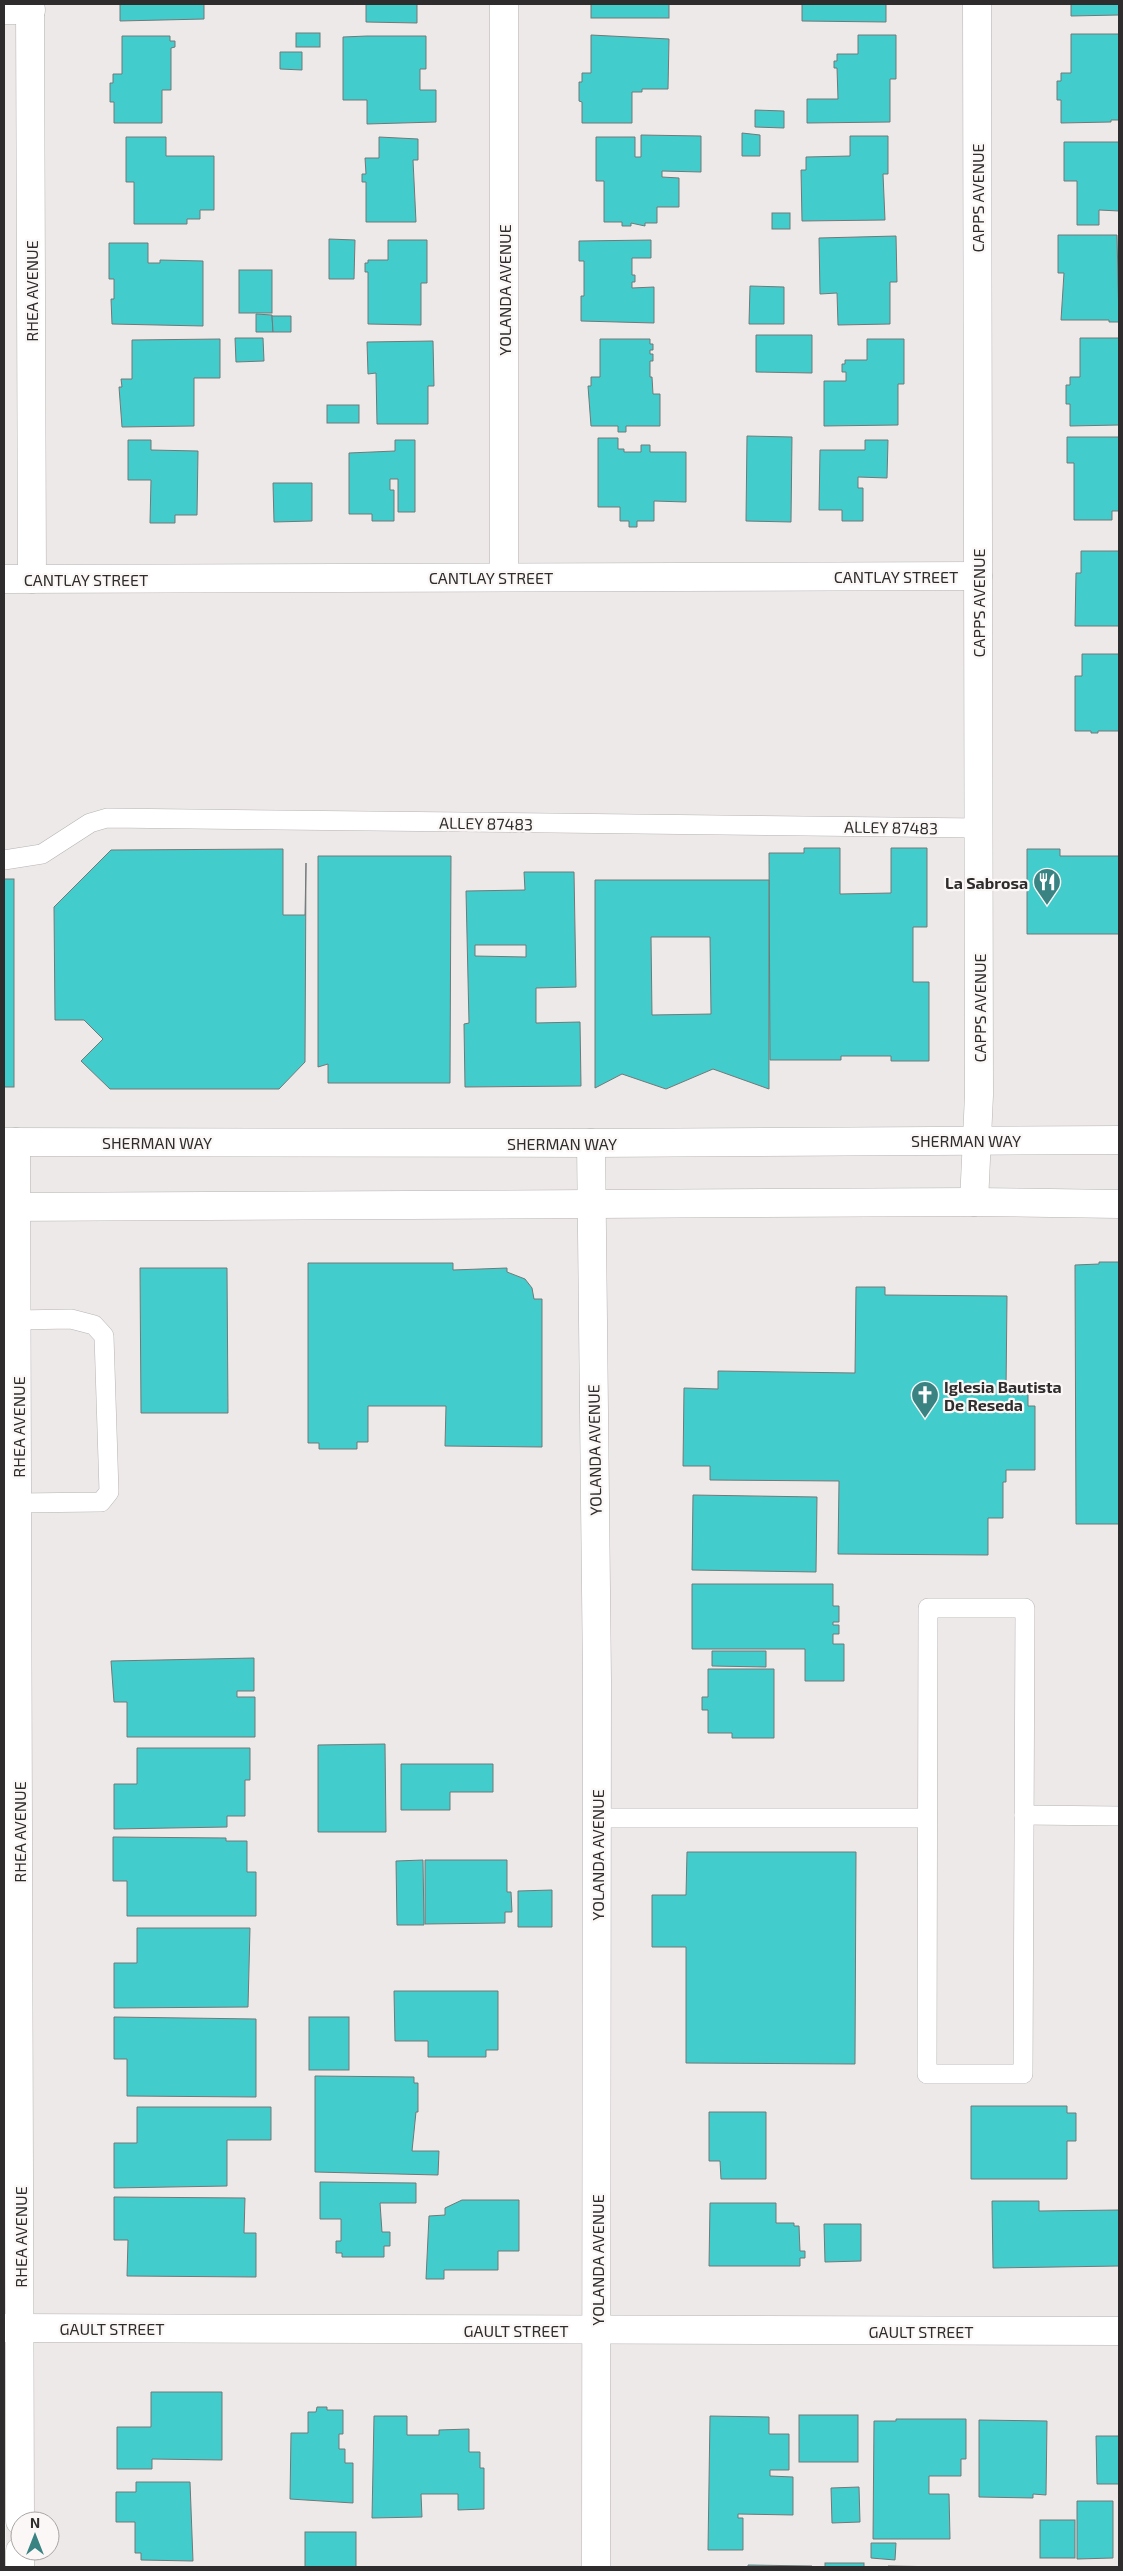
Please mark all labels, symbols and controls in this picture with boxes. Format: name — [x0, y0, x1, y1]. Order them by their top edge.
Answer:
street label: CAPPS AVENUE — [968, 143, 987, 253]
street label: YOLANDA AVENUE — [495, 224, 514, 356]
street label: RHEA AVENUE — [22, 240, 41, 342]
street label: CAPPS AVENUE — [969, 548, 988, 658]
street label: CANTLAY STREET — [834, 567, 958, 586]
street label: CANTLAY STREET — [429, 568, 553, 587]
street label: CANTLAY STREET — [24, 570, 148, 589]
street label: ALLEY 87483 — [439, 813, 533, 833]
street label: ALLEY 87483 — [844, 817, 938, 837]
restaurant icon: La Sabrosa — [1032, 867, 1062, 906]
place label: La Sabrosa — [945, 873, 1028, 892]
street label: CAPPS AVENUE — [970, 953, 989, 1063]
street label: SHERMAN WAY — [911, 1131, 1021, 1150]
street label: SHERMAN WAY — [102, 1133, 212, 1152]
street label: SHERMAN WAY — [507, 1134, 617, 1153]
street label: RHEA AVENUE — [9, 1376, 28, 1478]
place label: Iglesia Bautista De Reseda — [944, 1377, 1062, 1414]
church icon: Iglesia Bautista De Reseda — [910, 1380, 940, 1419]
street label: YOLANDA AVENUE — [583, 1384, 605, 1516]
street label: RHEA AVENUE — [10, 1781, 29, 1883]
street label: YOLANDA AVENUE — [588, 1789, 607, 1921]
street label: RHEA AVENUE — [11, 2186, 30, 2288]
street label: YOLANDA AVENUE — [588, 2194, 607, 2326]
street label: GAULT STREET — [59, 2319, 165, 2338]
street label: GAULT STREET — [463, 2321, 569, 2340]
street label: GAULT STREET — [868, 2322, 974, 2341]
north arrow — [10, 2511, 60, 2561]
text: N — [30, 2514, 40, 2531]

